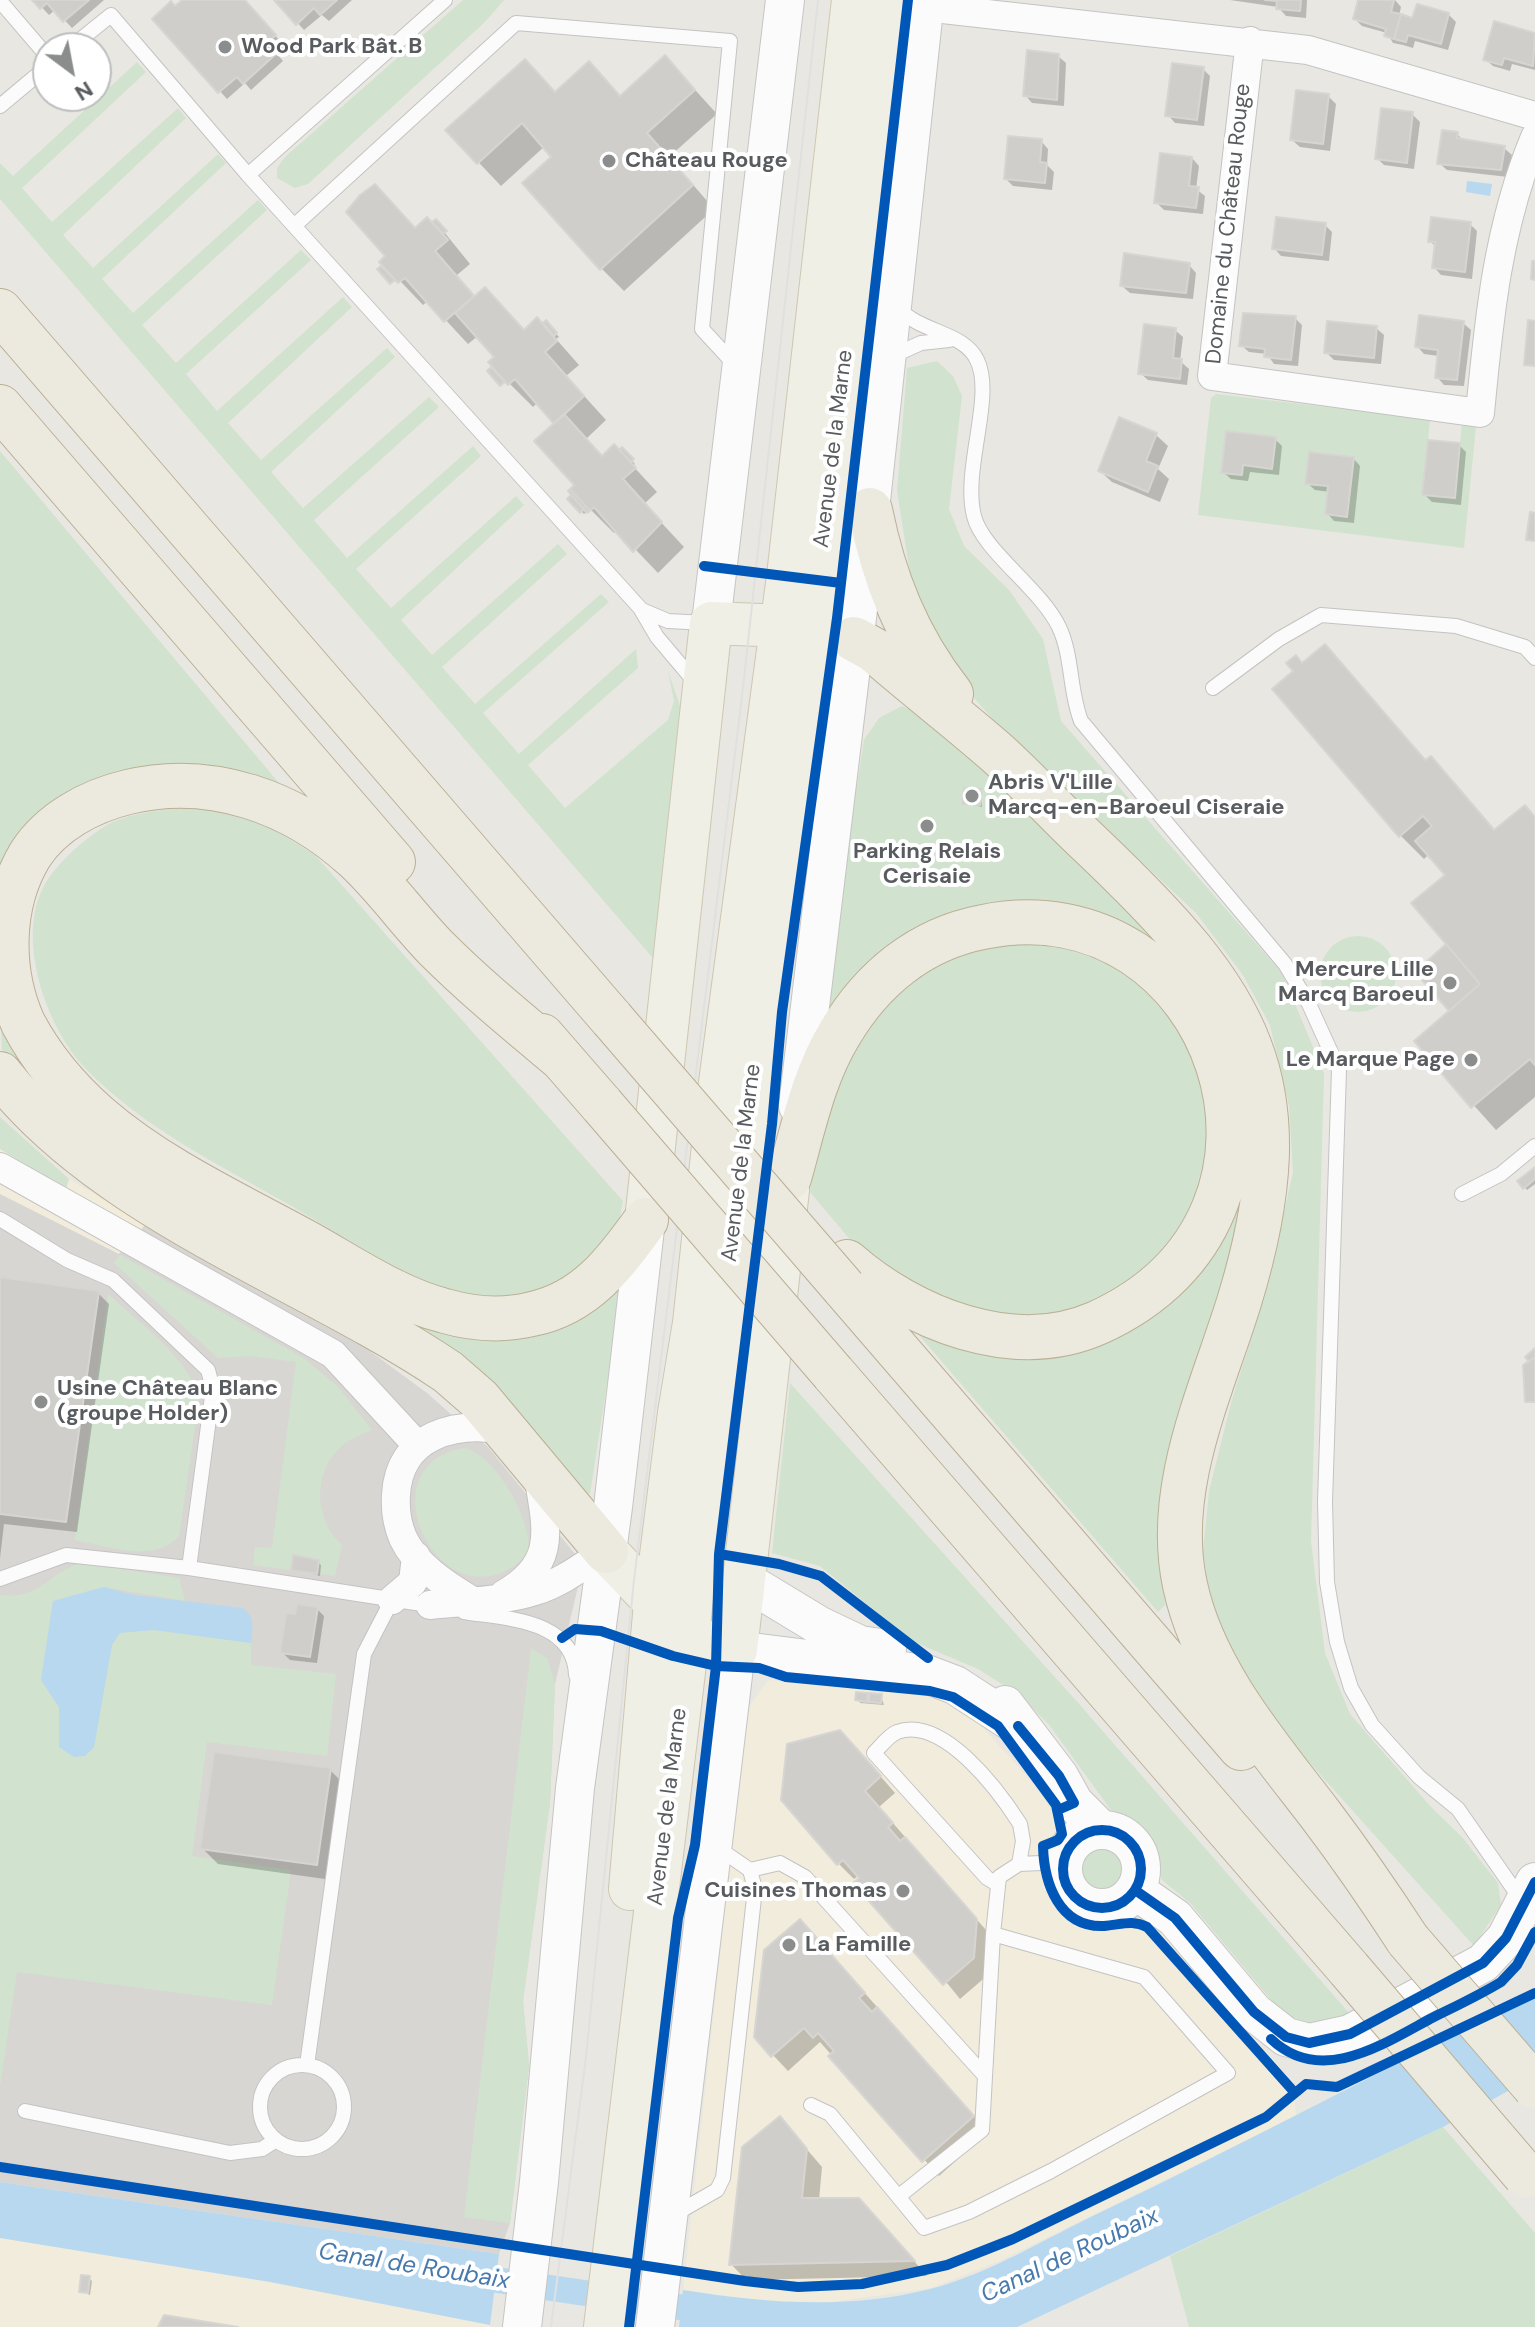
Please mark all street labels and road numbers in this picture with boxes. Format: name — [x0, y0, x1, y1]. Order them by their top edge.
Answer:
street label: Domaine du Château Rouge — [1201, 82, 1257, 366]
street label: Avenue de la Marne — [809, 349, 859, 549]
street label: Avenue de la Marne — [717, 1063, 767, 1263]
street label: Avenue de la Marne — [643, 1707, 693, 1907]

